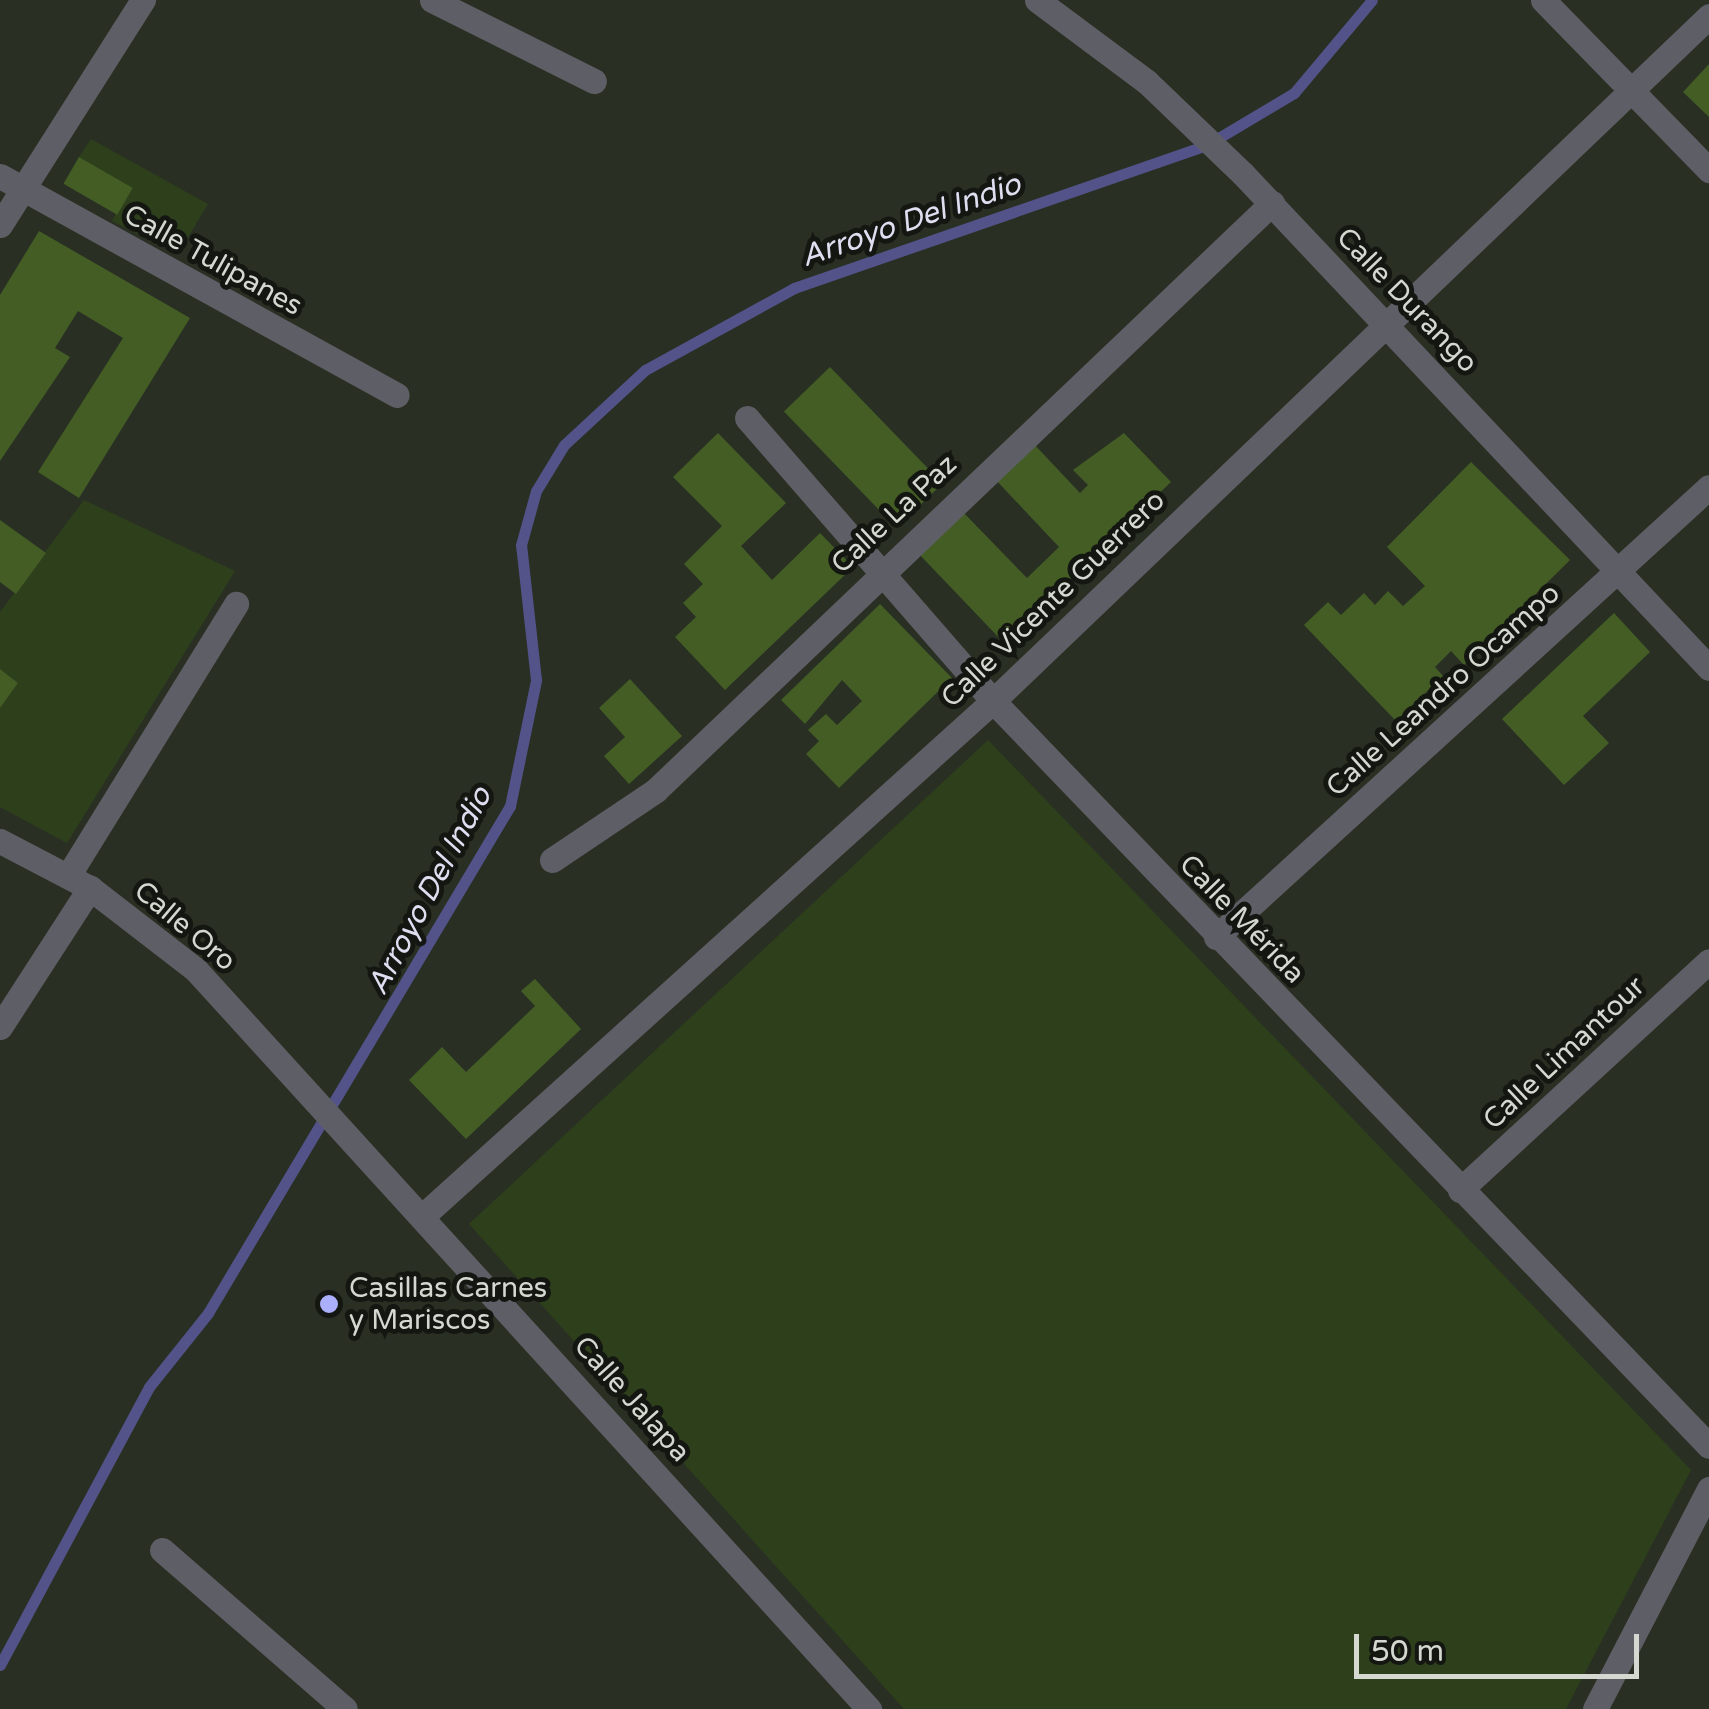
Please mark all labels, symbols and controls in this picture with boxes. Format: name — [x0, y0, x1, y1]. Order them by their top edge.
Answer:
water label: Arroyo Del Indio — [796, 167, 1026, 275]
street label: Calle Tulipanes — [118, 197, 308, 323]
street label: Calle Durango — [1330, 221, 1484, 379]
street label: Calle La Paz — [824, 447, 964, 581]
street label: Calle Vicente Guerrero — [934, 484, 1172, 714]
street label: Calle Leandro Ocampo — [1319, 576, 1567, 804]
water label: Arroyo Del Indio — [360, 781, 500, 1001]
street label: Calle Mérida — [1172, 848, 1312, 990]
street label: Calle Oro — [127, 874, 243, 978]
street label: Calle Limantour — [1476, 970, 1652, 1136]
place label: Casillas Carnes y Mariscos — [349, 1271, 547, 1337]
marker: Casillas Carnes y Mariscos — [318, 1293, 340, 1315]
street label: Calle Jalapa — [567, 1329, 697, 1469]
scale bar — [1359, 1614, 1644, 1676]
text: 50 m — [1371, 1633, 1444, 1670]

